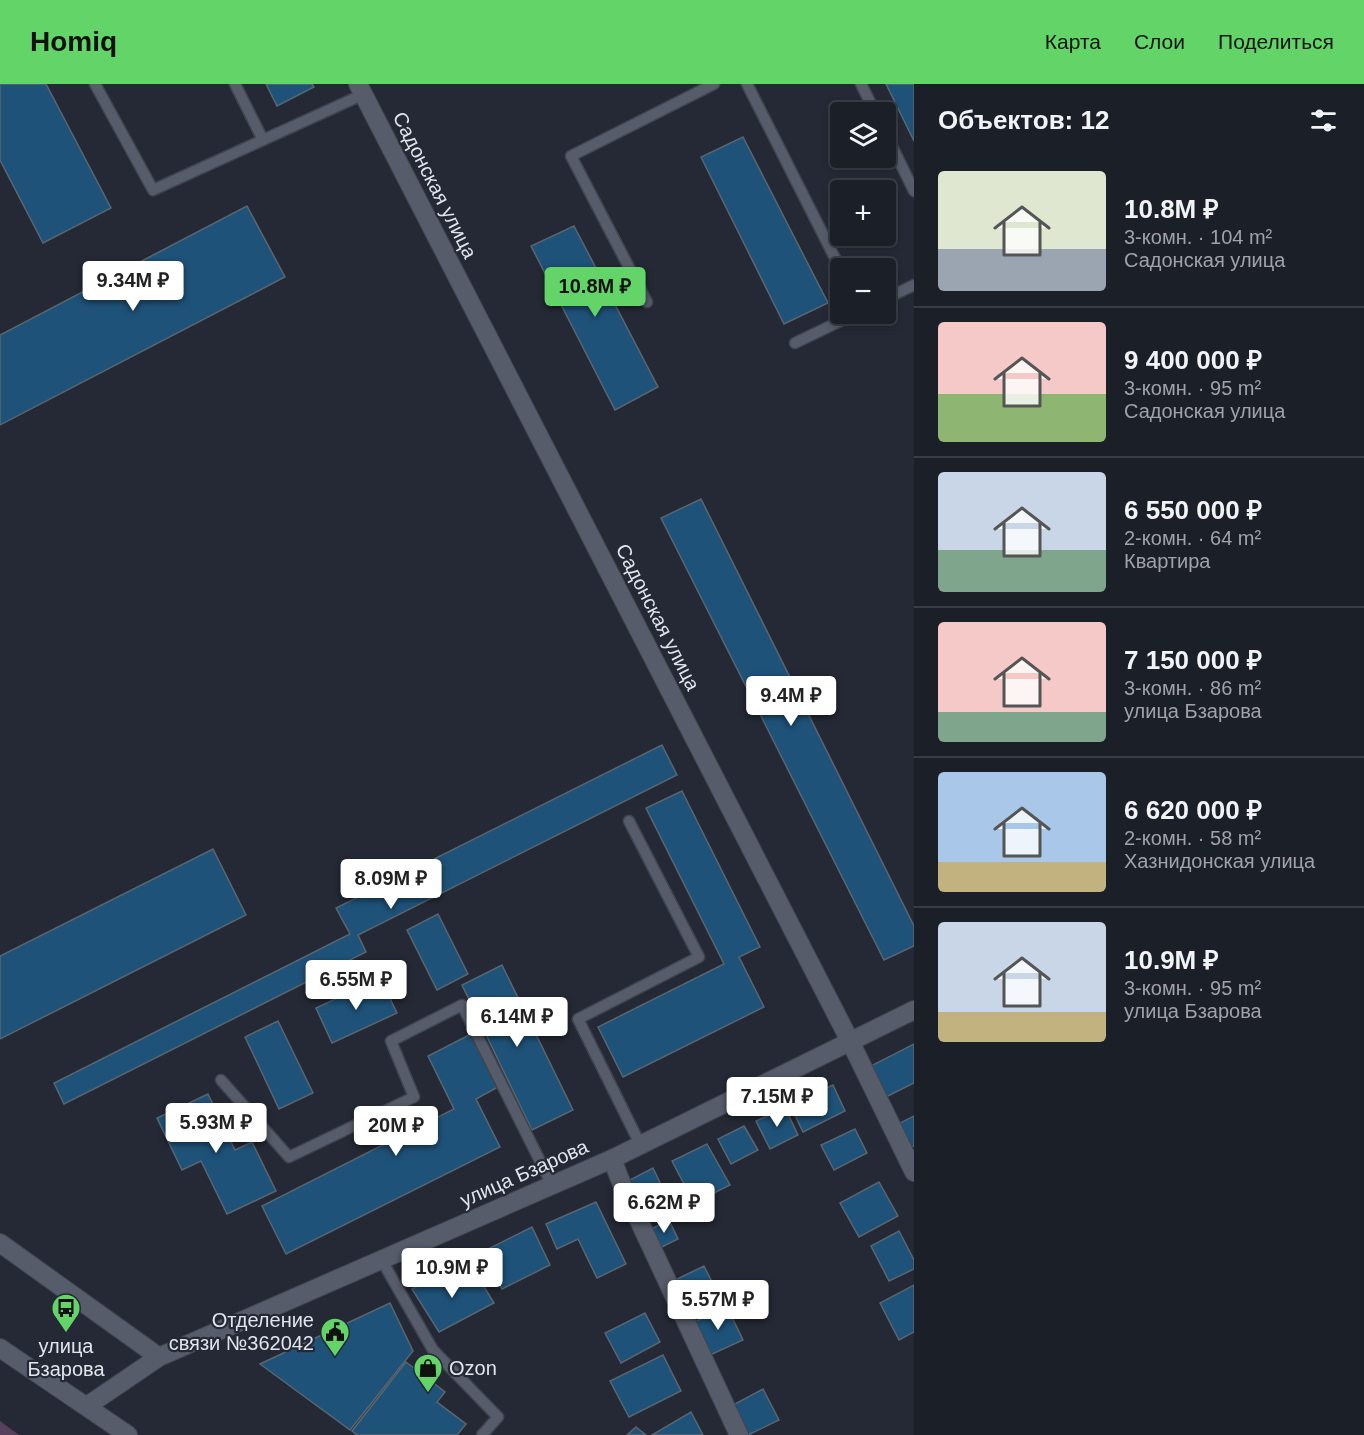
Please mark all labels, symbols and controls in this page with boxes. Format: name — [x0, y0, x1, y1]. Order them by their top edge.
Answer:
text: Homiq — [30, 26, 117, 57]
text: Карта — [1045, 30, 1101, 53]
text: Слои — [1134, 30, 1185, 53]
text: Поделиться — [1218, 30, 1334, 53]
map controls — [830, 102, 896, 324]
button: layers — [830, 102, 896, 168]
icon: filters — [1307, 104, 1340, 137]
text: Объектов: 12 — [938, 105, 1109, 135]
street label: Садонская улица — [389, 108, 482, 263]
button: + — [830, 180, 896, 246]
text: 10.8M ₽ — [1124, 194, 1219, 224]
icon: home — [986, 195, 1058, 267]
text: 3-комн. · 104 m² — [1124, 226, 1272, 248]
text: Садонская улица — [1124, 249, 1285, 271]
button: − — [830, 258, 896, 324]
pin: 9.34M ₽ — [78, 261, 188, 312]
pin: 10.8M ₽ — [540, 267, 650, 318]
text: 9.34M ₽ — [97, 269, 169, 291]
text: 10.8M ₽ — [559, 275, 631, 297]
text: 9 400 000 ₽ — [1124, 345, 1262, 375]
icon: home — [986, 346, 1058, 418]
text: 3-комн. · 95 m² — [1124, 377, 1261, 399]
text: Садонская улица — [1124, 400, 1285, 422]
text: 6 550 000 ₽ — [1124, 495, 1262, 525]
icon: home — [986, 496, 1058, 568]
text: 2-комн. · 64 m² — [1124, 527, 1261, 549]
street label: Садонская улица — [612, 540, 705, 695]
text: Квартира — [1124, 550, 1210, 572]
text: 7 150 000 ₽ — [1124, 645, 1262, 675]
icon: home — [986, 646, 1058, 718]
pin: 9.4M ₽ — [742, 676, 840, 727]
text: 3-комн. · 86 m² — [1124, 677, 1261, 699]
text: 9.4M ₽ — [760, 684, 822, 706]
text: улица Бзарова — [1124, 700, 1262, 722]
text: 6 620 000 ₽ — [1124, 795, 1262, 825]
icon: home — [986, 796, 1058, 868]
text: 2-комн. · 58 m² — [1124, 827, 1261, 849]
text: Хазнидонская улица — [1124, 850, 1315, 872]
pin: 8.09M ₽ — [336, 859, 446, 910]
text: 8.09M ₽ — [355, 867, 427, 889]
text: 10.9M ₽ — [1124, 945, 1219, 975]
icon: home — [986, 946, 1058, 1018]
pin: 6.55M ₽ — [301, 960, 411, 1011]
text: 6.55M ₽ — [320, 968, 392, 990]
text: 3-комн. · 95 m² — [1124, 977, 1261, 999]
pin: 6.14M ₽ — [462, 997, 572, 1048]
text: улица Бзарова — [1124, 1000, 1262, 1022]
text: 6.14M ₽ — [481, 1005, 553, 1027]
pin: 7.15M ₽ — [722, 1077, 832, 1128]
text: 7.15M ₽ — [741, 1085, 813, 1107]
pin: 5.93M ₽ — [161, 1103, 271, 1154]
pin: 20M ₽ — [354, 1106, 438, 1157]
text: 5.93M ₽ — [180, 1111, 252, 1133]
text: 20M ₽ — [368, 1114, 424, 1136]
street label: улица Бзарова — [457, 1135, 592, 1211]
pin: 6.62M ₽ — [609, 1183, 719, 1234]
text: 6.62M ₽ — [628, 1191, 700, 1213]
pin: 10.9M ₽ — [397, 1248, 507, 1299]
text: 10.9M ₽ — [416, 1256, 488, 1278]
pin: 5.57M ₽ — [663, 1280, 773, 1331]
text: 5.57M ₽ — [682, 1288, 754, 1310]
bus stop icon: улица Бзарова — [50, 1292, 82, 1334]
place label: Отделение связи №362042 — [169, 1309, 314, 1354]
public building icon: Отделение связи №362042 — [319, 1316, 351, 1358]
place label: улица Бзарова — [27, 1335, 105, 1380]
shop icon: Ozon — [412, 1352, 444, 1394]
place label: Ozon — [449, 1357, 497, 1379]

